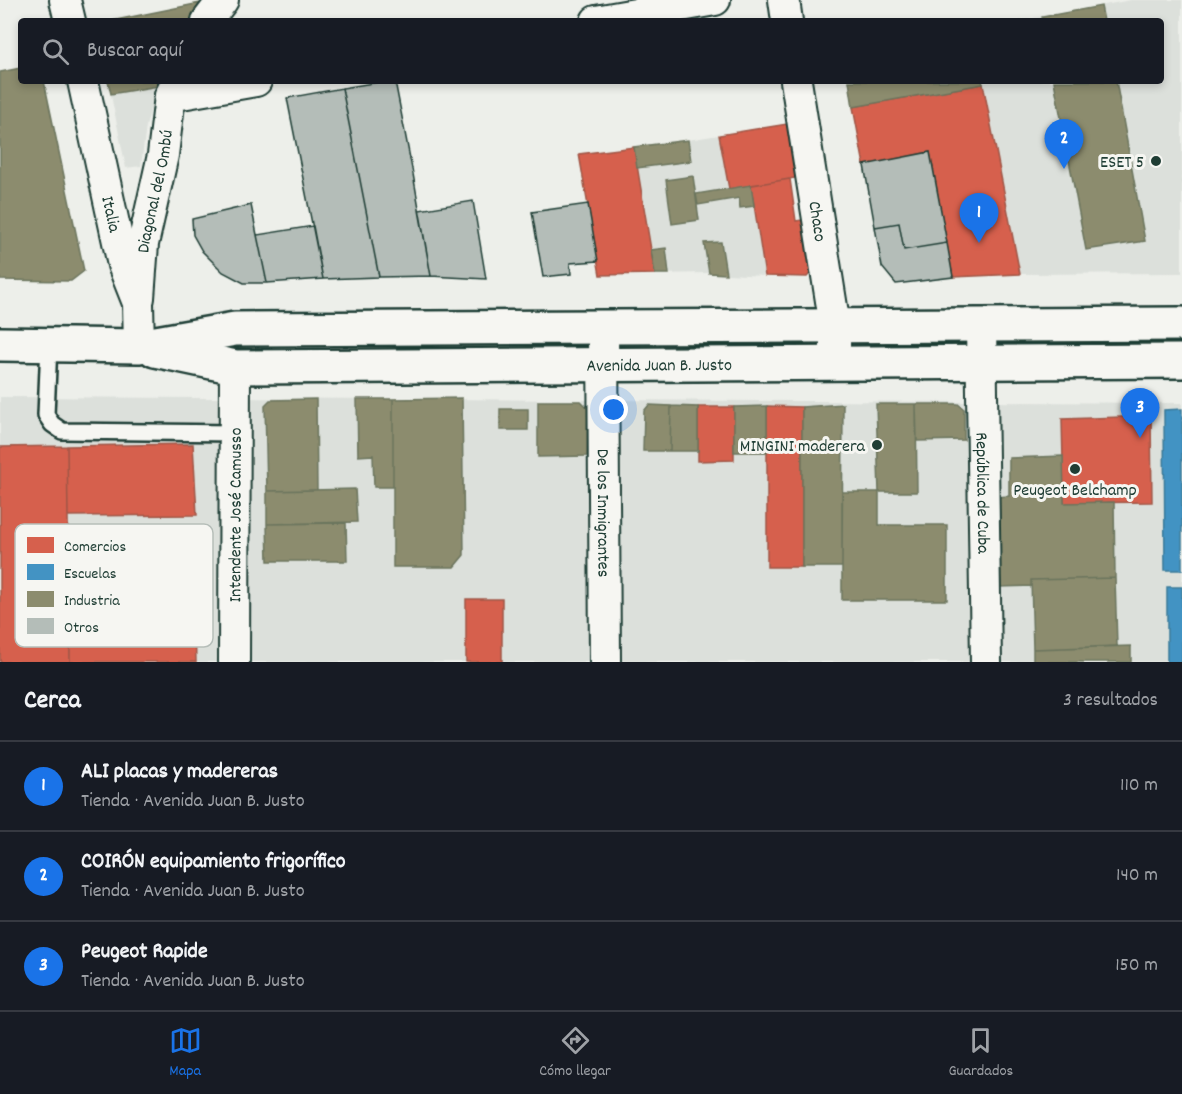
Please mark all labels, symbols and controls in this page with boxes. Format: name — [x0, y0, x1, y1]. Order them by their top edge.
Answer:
search box — [18, 18, 1164, 84]
icon: search — [39, 35, 72, 68]
text: Buscar aquí — [87, 36, 182, 67]
pin: 2 — [1044, 120, 1084, 169]
street label: Diagonal del Ombú — [132, 129, 181, 254]
place label: ESET 5 — [1100, 151, 1144, 176]
marker: ESET 5 — [1149, 154, 1163, 168]
street label: Italia — [93, 194, 126, 236]
pin: 1 — [960, 194, 998, 243]
street label: Chaco — [800, 199, 831, 244]
street label: Avenida Juan B. Justo — [586, 354, 732, 380]
pin: 3 — [1120, 388, 1160, 438]
your location — [599, 395, 628, 424]
street label: Intendente José Camusso — [224, 427, 250, 603]
street label: República de Cuba — [968, 432, 994, 554]
place label: MINGINI maderera — [740, 435, 866, 460]
marker: MINGINI maderera — [870, 438, 884, 452]
street label: De los Inmigrantes — [589, 449, 614, 577]
marker: Peugeot Belchamp — [1068, 462, 1082, 476]
place label: Peugeot Belchamp — [1013, 479, 1137, 504]
legend — [15, 524, 213, 647]
text: Comercios — [64, 536, 126, 559]
text: Escuelas — [64, 563, 117, 586]
text: Industria — [64, 590, 120, 613]
text: Otros — [64, 617, 99, 640]
text: Cerca — [24, 683, 81, 720]
text: 3 resultados — [1063, 687, 1158, 715]
text: ALI placas y madereras — [81, 757, 278, 788]
text: 1 — [41, 772, 46, 800]
text: 110 m — [1120, 772, 1158, 800]
text: Tienda · Avenida Juan B. Justo — [81, 788, 305, 816]
text: COIRÓN equipamiento frigorífico — [81, 847, 346, 878]
text: 2 — [39, 862, 48, 890]
text: 140 m — [1116, 862, 1158, 890]
text: Tienda · Avenida Juan B. Justo — [81, 878, 305, 906]
text: Peugeot Rapide — [81, 937, 208, 968]
text: 3 — [39, 952, 48, 980]
text: 150 m — [1115, 952, 1158, 980]
text: Tienda · Avenida Juan B. Justo — [81, 968, 305, 996]
tab: Mapa — [169, 1024, 202, 1083]
tab: Cómo llegar — [539, 1024, 611, 1083]
tab: Guardados — [948, 1024, 1013, 1083]

